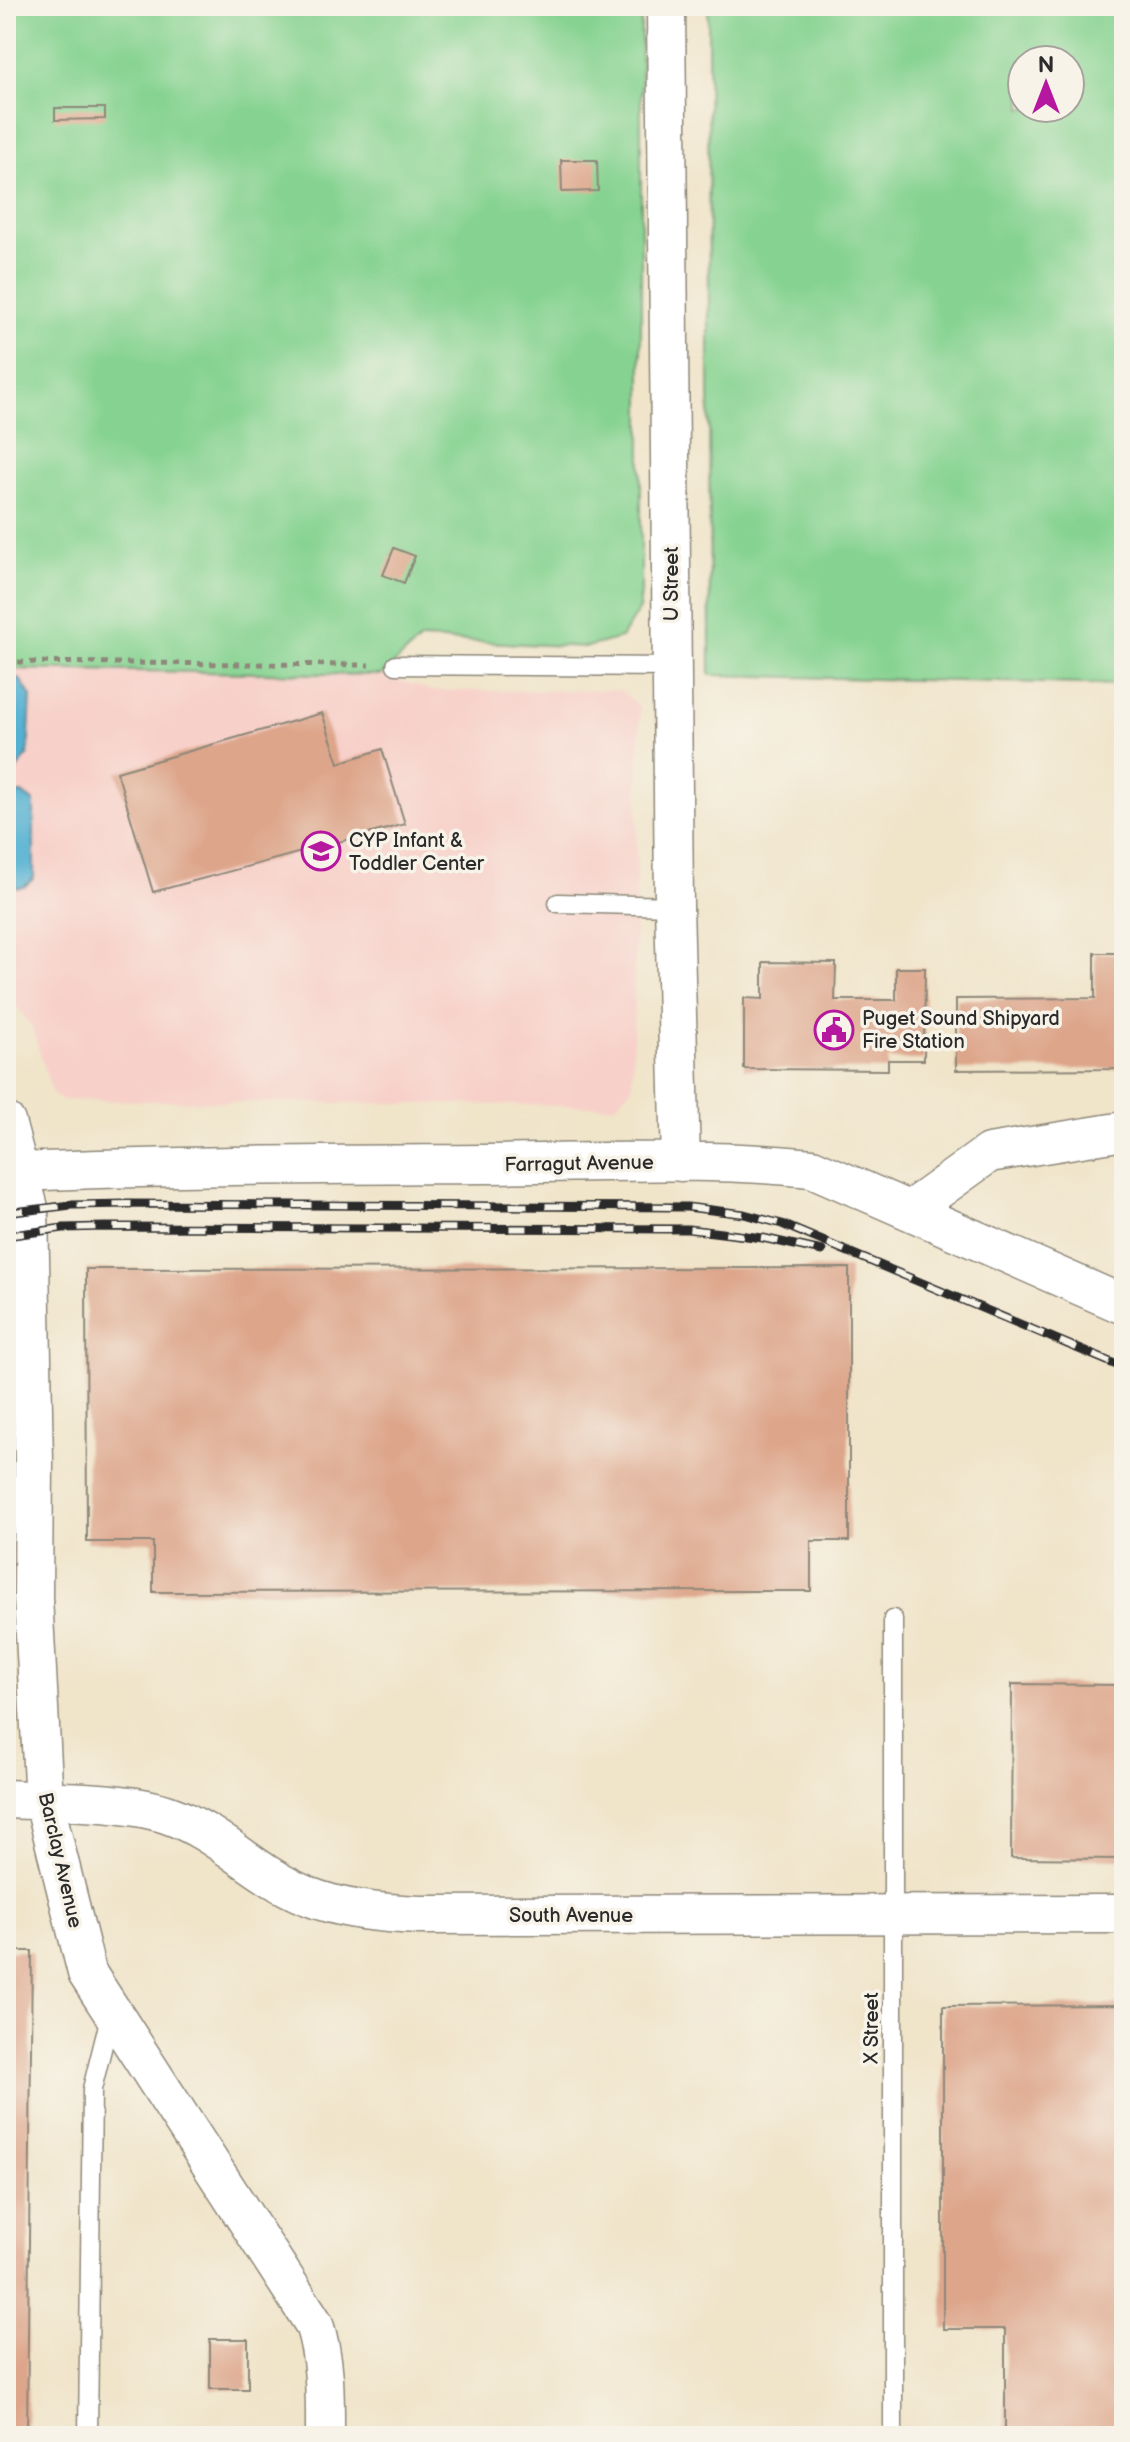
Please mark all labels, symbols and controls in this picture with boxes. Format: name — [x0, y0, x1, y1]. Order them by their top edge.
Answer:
north arrow — [1006, 44, 1086, 124]
text: N — [1038, 52, 1054, 79]
street label: U Street — [660, 547, 684, 621]
place label: CYP Infant & Toddler Center — [349, 829, 485, 876]
school or university icon: CYP Infant & Toddler Center — [300, 830, 342, 872]
place label: Puget Sound Shipyard Fire Station — [862, 1007, 1060, 1054]
public building icon: Puget Sound Shipyard Fire Station — [813, 1009, 855, 1051]
street label: Farragut Avenue — [504, 1151, 654, 1177]
street label: Barclay Avenue — [33, 1790, 87, 1930]
street label: South Avenue — [509, 1904, 633, 1928]
street label: X Street — [860, 1992, 884, 2065]

